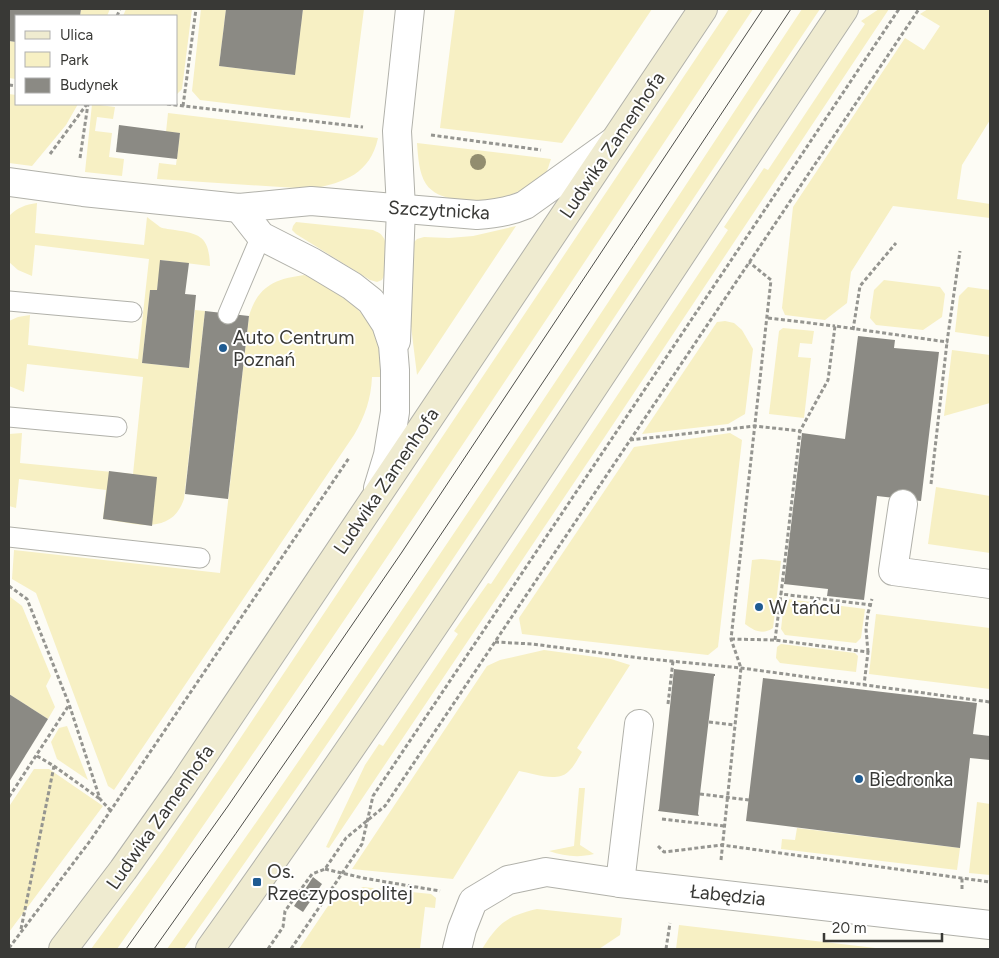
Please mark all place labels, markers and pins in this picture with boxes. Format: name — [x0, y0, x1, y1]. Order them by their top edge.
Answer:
place label: Auto Centrum Poznań — [233, 326, 354, 371]
marker: Auto Centrum Poznań — [217, 342, 229, 354]
place label: W tańcu — [769, 596, 840, 619]
marker: W tańcu — [753, 601, 765, 613]
place label: Biedronka — [869, 768, 953, 791]
marker: Biedronka — [853, 773, 865, 785]
place label: Os. Rzeczypospolitej — [267, 860, 413, 905]
marker: Os. Rzeczypospolitej — [251, 876, 263, 888]

